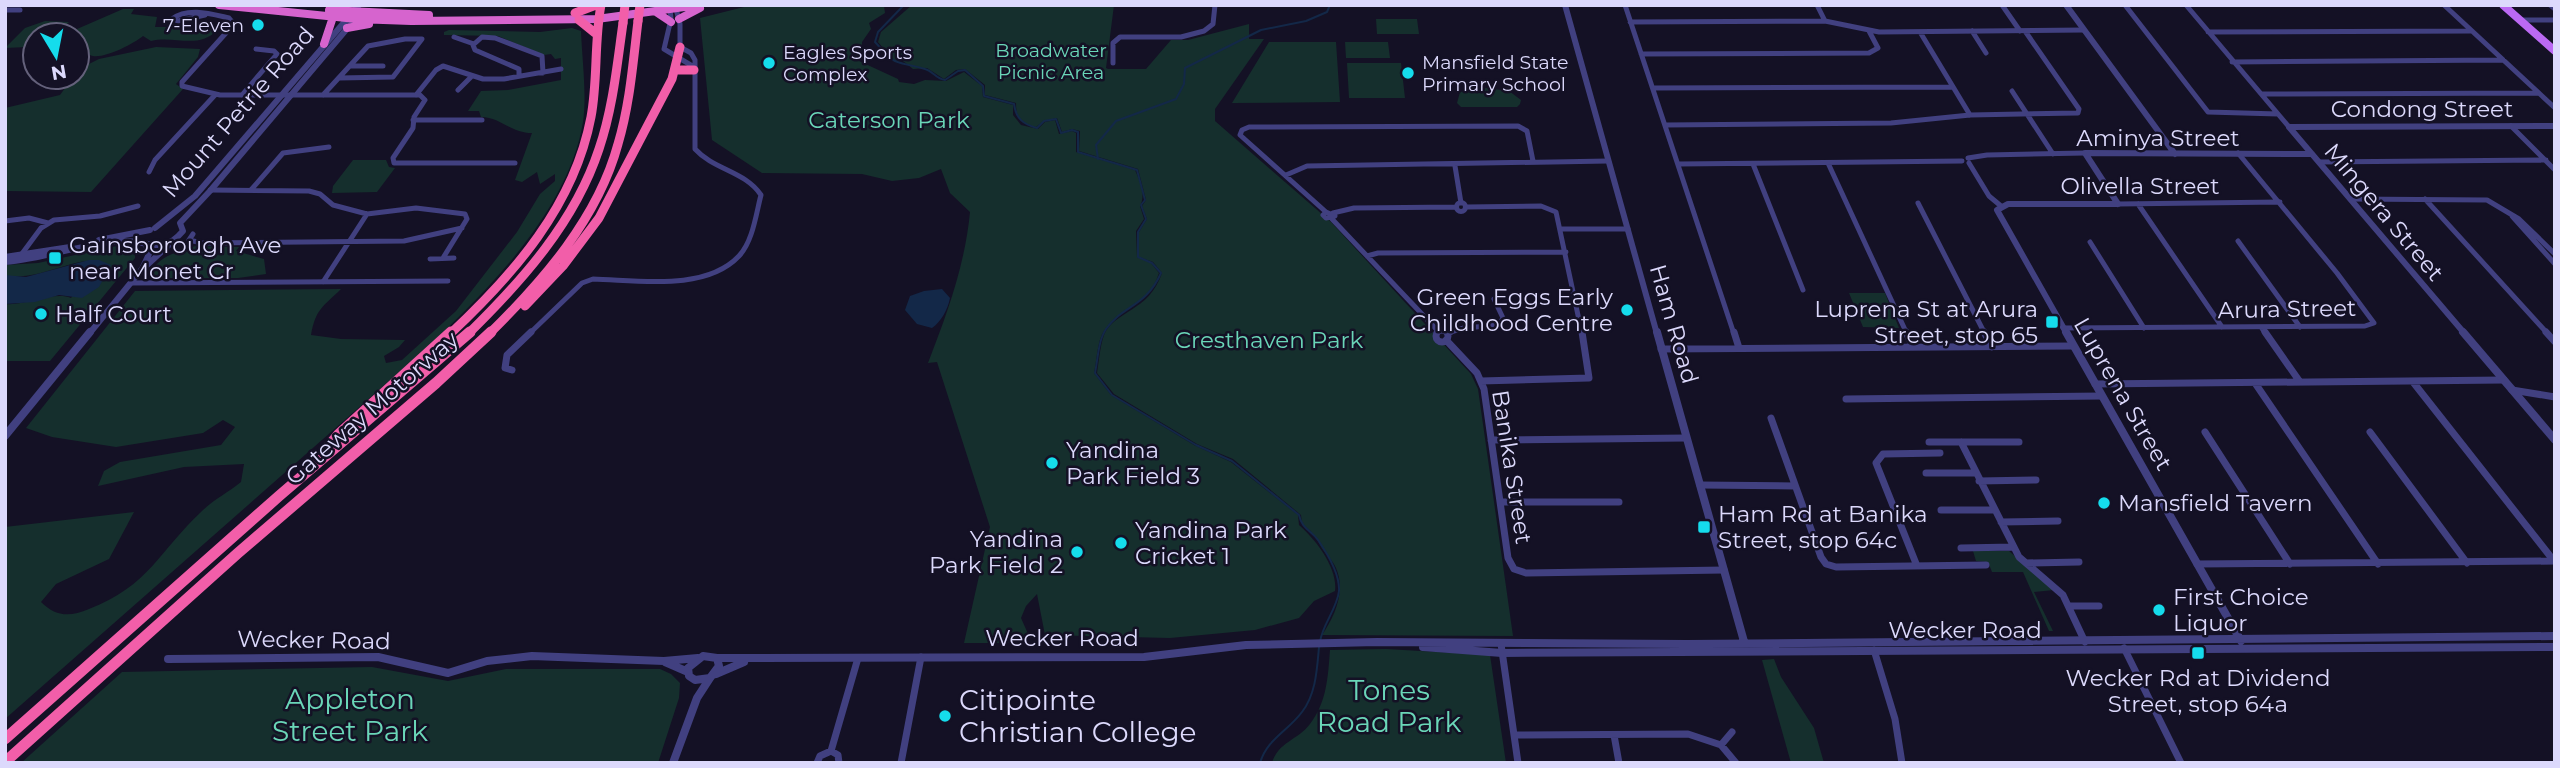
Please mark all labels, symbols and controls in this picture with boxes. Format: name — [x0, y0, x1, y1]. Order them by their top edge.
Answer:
place label: 7-Eleven — [163, 14, 244, 37]
marker: 7-Eleven — [250, 17, 266, 33]
north arrow — [21, 21, 91, 91]
street label: Mount Petrie Road — [156, 21, 320, 203]
park label: Broadwater Picnic Area — [995, 39, 1107, 84]
place label: Eagles Sports Complex — [783, 41, 912, 86]
place label: Mansfield State Primary School — [1422, 51, 1569, 96]
marker: Eagles Sports Complex — [761, 55, 777, 71]
text: N — [49, 60, 68, 85]
marker: Mansfield State Primary School — [1400, 65, 1416, 81]
street label: Condong Street — [2331, 95, 2513, 123]
park label: Caterson Park — [808, 106, 970, 134]
street label: Aminya Street — [2076, 124, 2240, 152]
street label: Mingera Street — [2318, 138, 2450, 286]
street label: Olivella Street — [2060, 172, 2220, 200]
place label: Gainsborough Ave near Monet Cr — [69, 231, 281, 285]
marker: Gainsborough Ave near Monet Cr — [47, 250, 63, 266]
street label: Ham Road — [1644, 261, 1704, 387]
place label: Green Eggs Early Childhood Centre — [1410, 283, 1614, 337]
street label: Arura Street — [2217, 294, 2357, 324]
place label: Luprena St at Arura Street, stop 65 — [1814, 295, 2038, 349]
place label: Half Court — [55, 300, 172, 328]
marker: Green Eggs Early Childhood Centre — [1619, 302, 1635, 318]
marker: Half Court — [33, 306, 49, 322]
street label: Luprena Street — [2068, 313, 2178, 475]
marker: Luprena St at Arura Street, stop 65 — [2044, 314, 2060, 330]
street label: Gateway Motorway — [280, 325, 465, 491]
park label: Cresthaven Park — [1175, 326, 1364, 354]
street label: Banika Street — [1486, 388, 1538, 546]
place label: Yandina Park Field 3 — [1066, 436, 1200, 490]
marker: Yandina Park Field 3 — [1044, 455, 1060, 471]
place label: Mansfield Tavern — [2118, 489, 2313, 517]
marker: Mansfield Tavern — [2096, 495, 2112, 511]
place label: Ham Rd at Banika Street, stop 64c — [1718, 500, 1928, 554]
place label: Yandina Park Cricket 1 — [1135, 516, 1287, 570]
marker: Ham Rd at Banika Street, stop 64c — [1696, 519, 1712, 535]
place label: Yandina Park Field 2 — [929, 525, 1063, 579]
marker: Yandina Park Cricket 1 — [1113, 535, 1129, 551]
marker: Yandina Park Field 2 — [1069, 544, 1085, 560]
place label: First Choice Liquor — [2173, 583, 2309, 637]
marker: First Choice Liquor — [2151, 602, 2167, 618]
street label: Wecker Road — [1888, 616, 2042, 644]
street label: Wecker Road — [985, 624, 1139, 652]
street label: Wecker Road — [237, 625, 391, 655]
marker: Wecker Rd at Dividend Street, stop 64a — [2190, 645, 2206, 661]
place label: Wecker Rd at Dividend Street, stop 64a — [2065, 664, 2331, 718]
park label: Tones Road Park — [1317, 673, 1462, 739]
park label: Appleton Street Park — [272, 682, 428, 748]
place label: Citipointe Christian College — [959, 683, 1197, 749]
marker: Citipointe Christian College — [937, 708, 953, 724]

